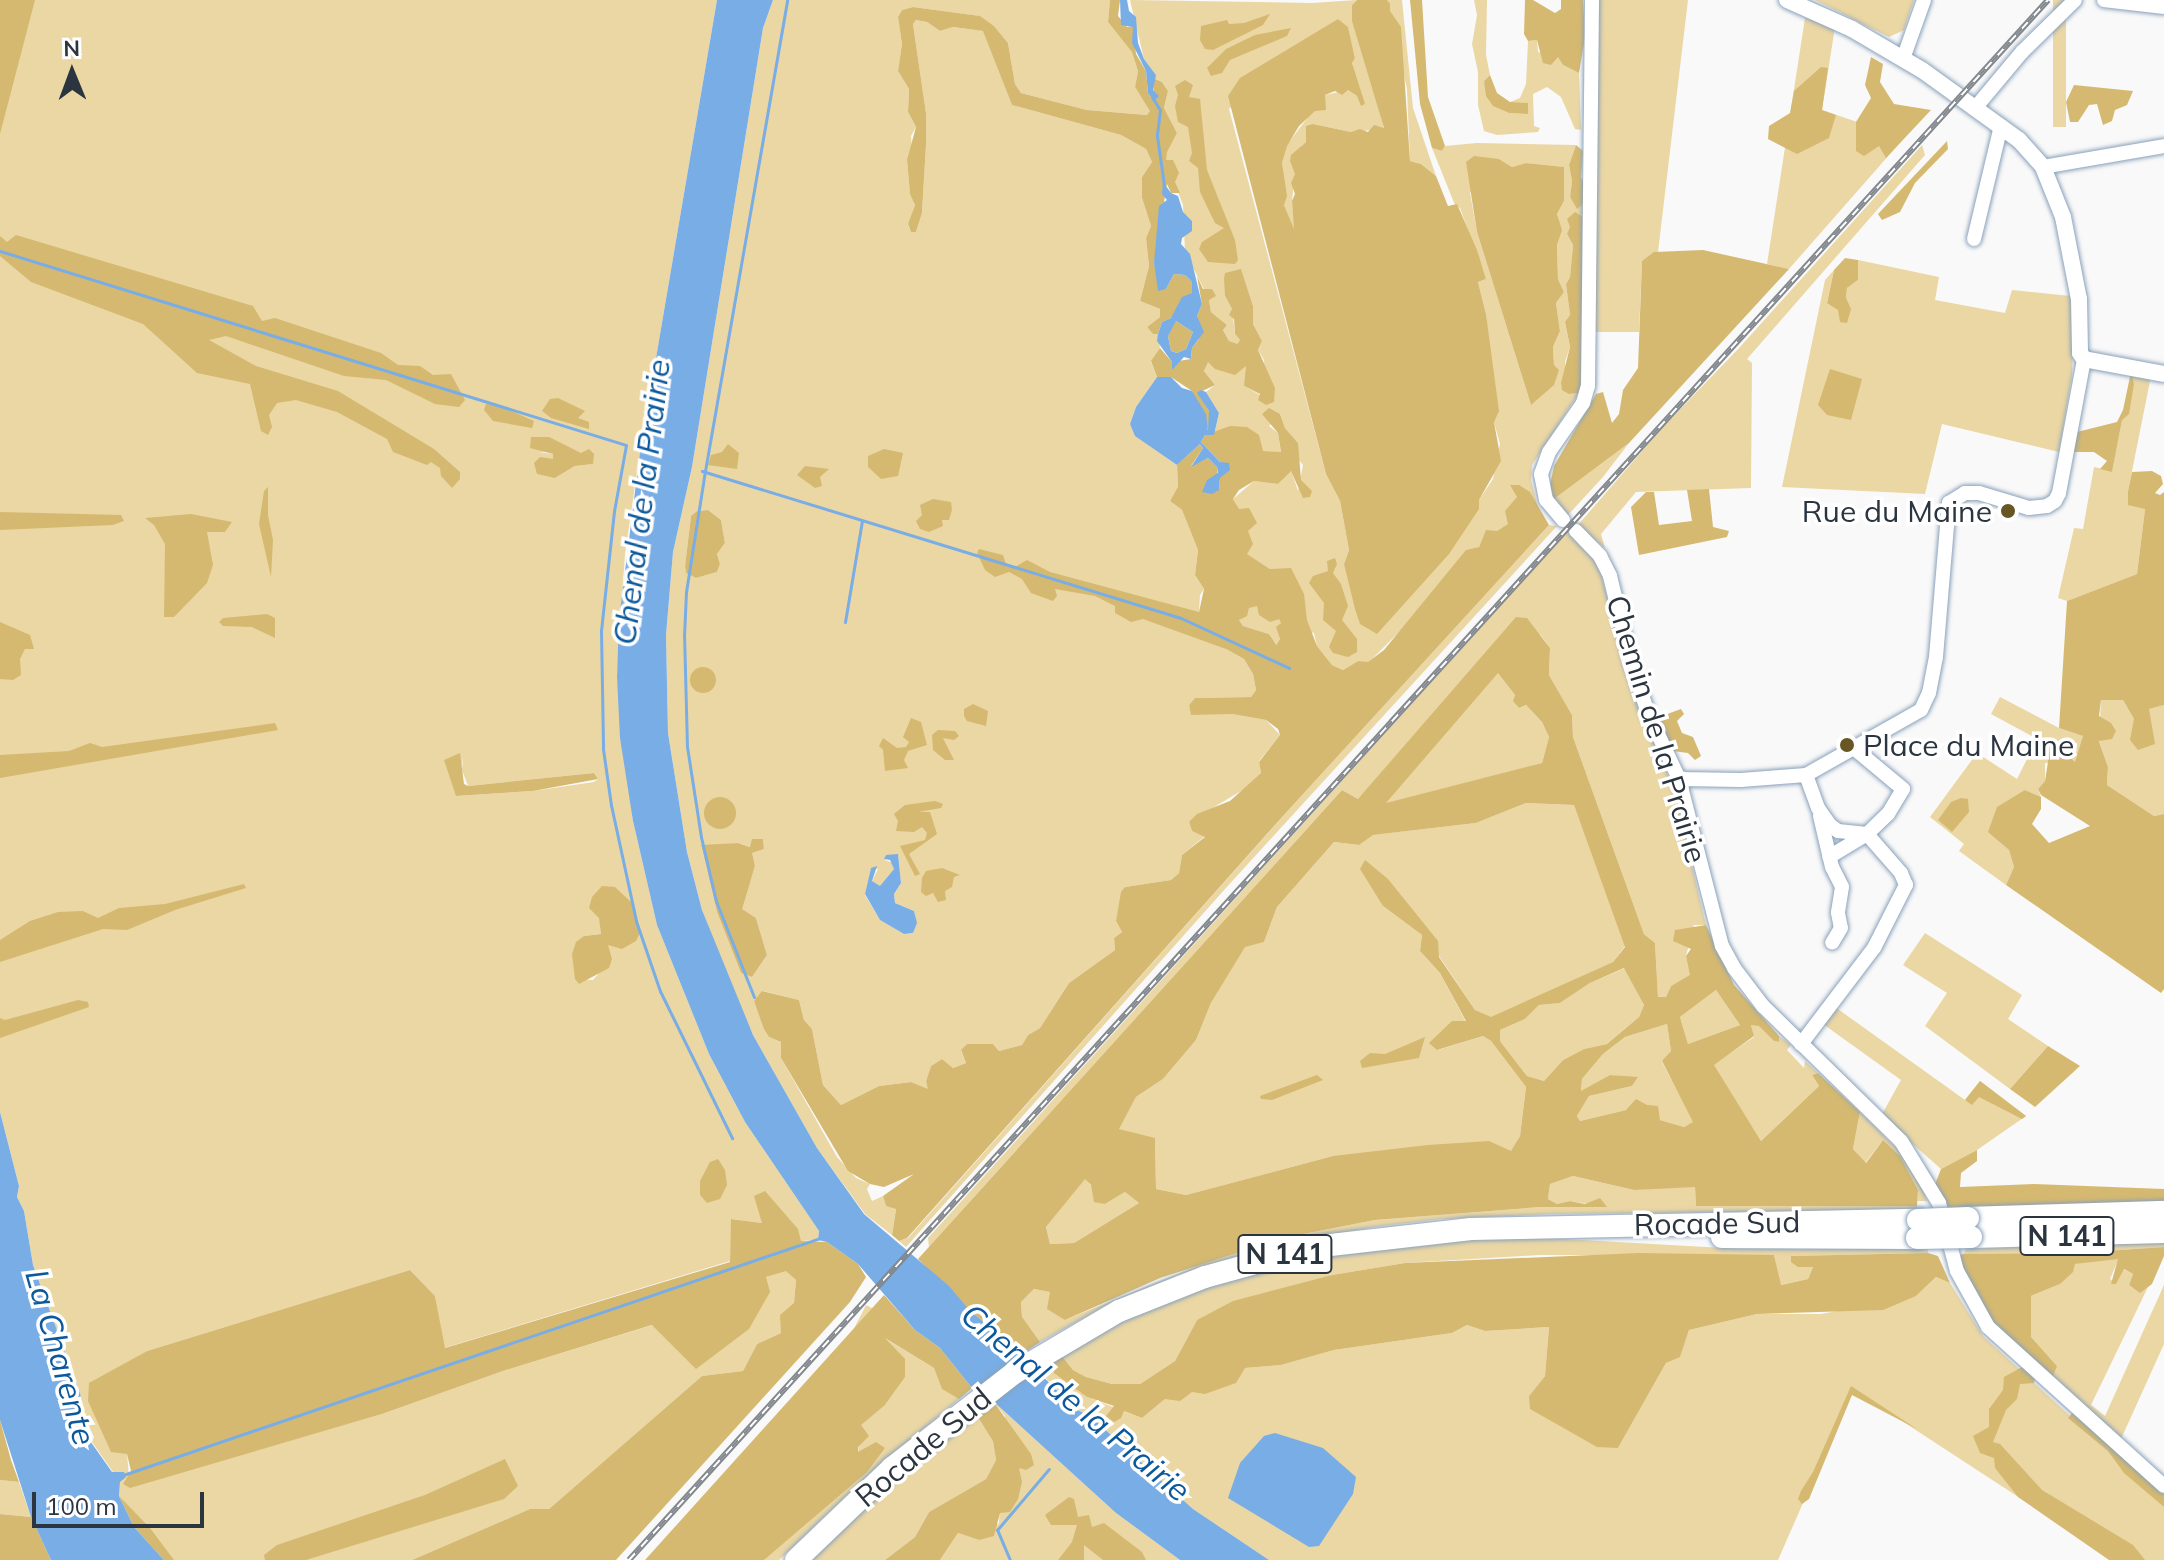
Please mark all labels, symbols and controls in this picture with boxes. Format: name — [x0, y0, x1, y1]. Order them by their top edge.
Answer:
north arrow — [32, 32, 112, 112]
text: N — [63, 34, 80, 62]
water label: Chenal de la Prairie — [604, 357, 678, 647]
place label: Rue du Maine — [1802, 493, 1992, 529]
marker: Rue du Maine — [1999, 502, 2017, 520]
street label: Chemin de la Prairie — [1599, 591, 1715, 867]
place label: Place du Maine — [1863, 727, 2074, 763]
marker: Place du Maine — [1838, 736, 1856, 754]
street label: Rocade Sud — [1633, 1204, 1801, 1242]
road number: N 141 — [2019, 1212, 2115, 1260]
road number: N 141 — [1237, 1230, 1333, 1278]
water label: La Charente — [18, 1265, 104, 1449]
water label: Chenal de la Prairie — [954, 1295, 1198, 1509]
street label: Rocade Sud — [848, 1380, 998, 1514]
scale bar — [36, 1476, 208, 1526]
text: 100 m — [46, 1491, 117, 1521]

